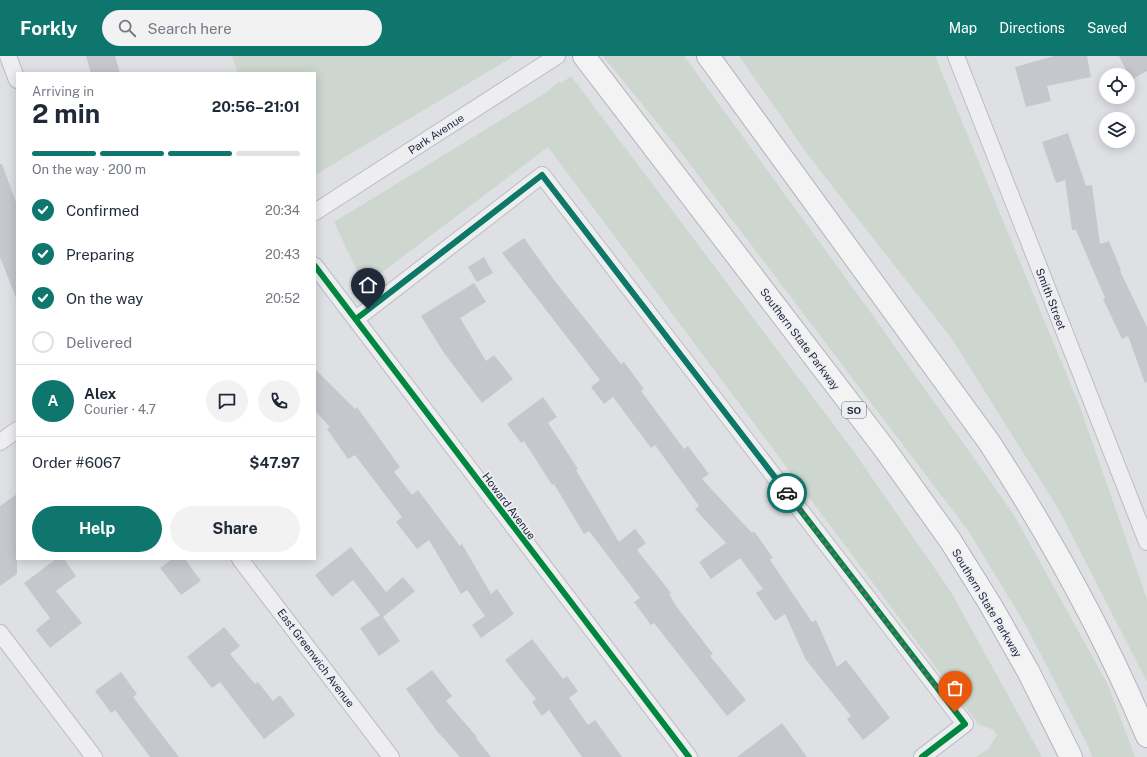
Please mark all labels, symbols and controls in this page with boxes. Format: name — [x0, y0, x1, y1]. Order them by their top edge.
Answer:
search box — [102, 10, 382, 46]
text: Forkly — [20, 17, 78, 39]
icon: search — [116, 17, 138, 39]
text: Search here — [148, 20, 232, 37]
text: Map — [949, 20, 977, 36]
text: Directions — [999, 20, 1065, 36]
text: Saved — [1087, 20, 1127, 36]
map controls — [1099, 68, 1135, 148]
button: locate — [1099, 68, 1135, 104]
text: Arriving in — [32, 84, 94, 99]
text: 2 min — [32, 98, 100, 129]
text: 20:56–21:01 — [212, 98, 300, 115]
street label: Park Avenue — [406, 112, 466, 156]
button: layers — [1099, 112, 1135, 148]
text: On the way · 200 m — [32, 162, 146, 177]
icon: check — [32, 199, 54, 221]
text: Confirmed — [66, 202, 139, 219]
text: 20:34 — [265, 203, 300, 218]
icon: check — [32, 243, 54, 265]
text: Preparing — [66, 246, 135, 263]
text: 20:43 — [265, 247, 300, 262]
street label: Smith Street — [1034, 266, 1068, 332]
pin — [351, 268, 385, 309]
icon: home — [357, 274, 379, 296]
street label: Southern State Parkway — [758, 286, 842, 392]
icon: check — [32, 287, 54, 309]
text: On the way — [66, 290, 143, 307]
text: 20:52 — [265, 291, 300, 306]
text: Delivered — [66, 334, 132, 351]
button: chat — [206, 380, 248, 422]
button: phone — [258, 380, 300, 422]
text: Alex — [84, 385, 116, 402]
text: A — [48, 392, 58, 409]
text: Courier · 4.7 — [84, 402, 156, 417]
road number: SO — [842, 402, 866, 418]
text: Order #6067 — [32, 454, 121, 471]
text: $47.97 — [249, 454, 300, 471]
street label: Howard Avenue — [480, 470, 538, 542]
courier — [767, 473, 807, 513]
icon: car — [776, 482, 798, 504]
button: Help — [32, 506, 162, 552]
button: Share — [170, 506, 300, 552]
street label: Southern State Parkway — [950, 547, 1024, 659]
street label: East Greenwich Avenue — [275, 606, 357, 710]
pin — [938, 671, 972, 712]
icon: bag — [944, 677, 966, 699]

